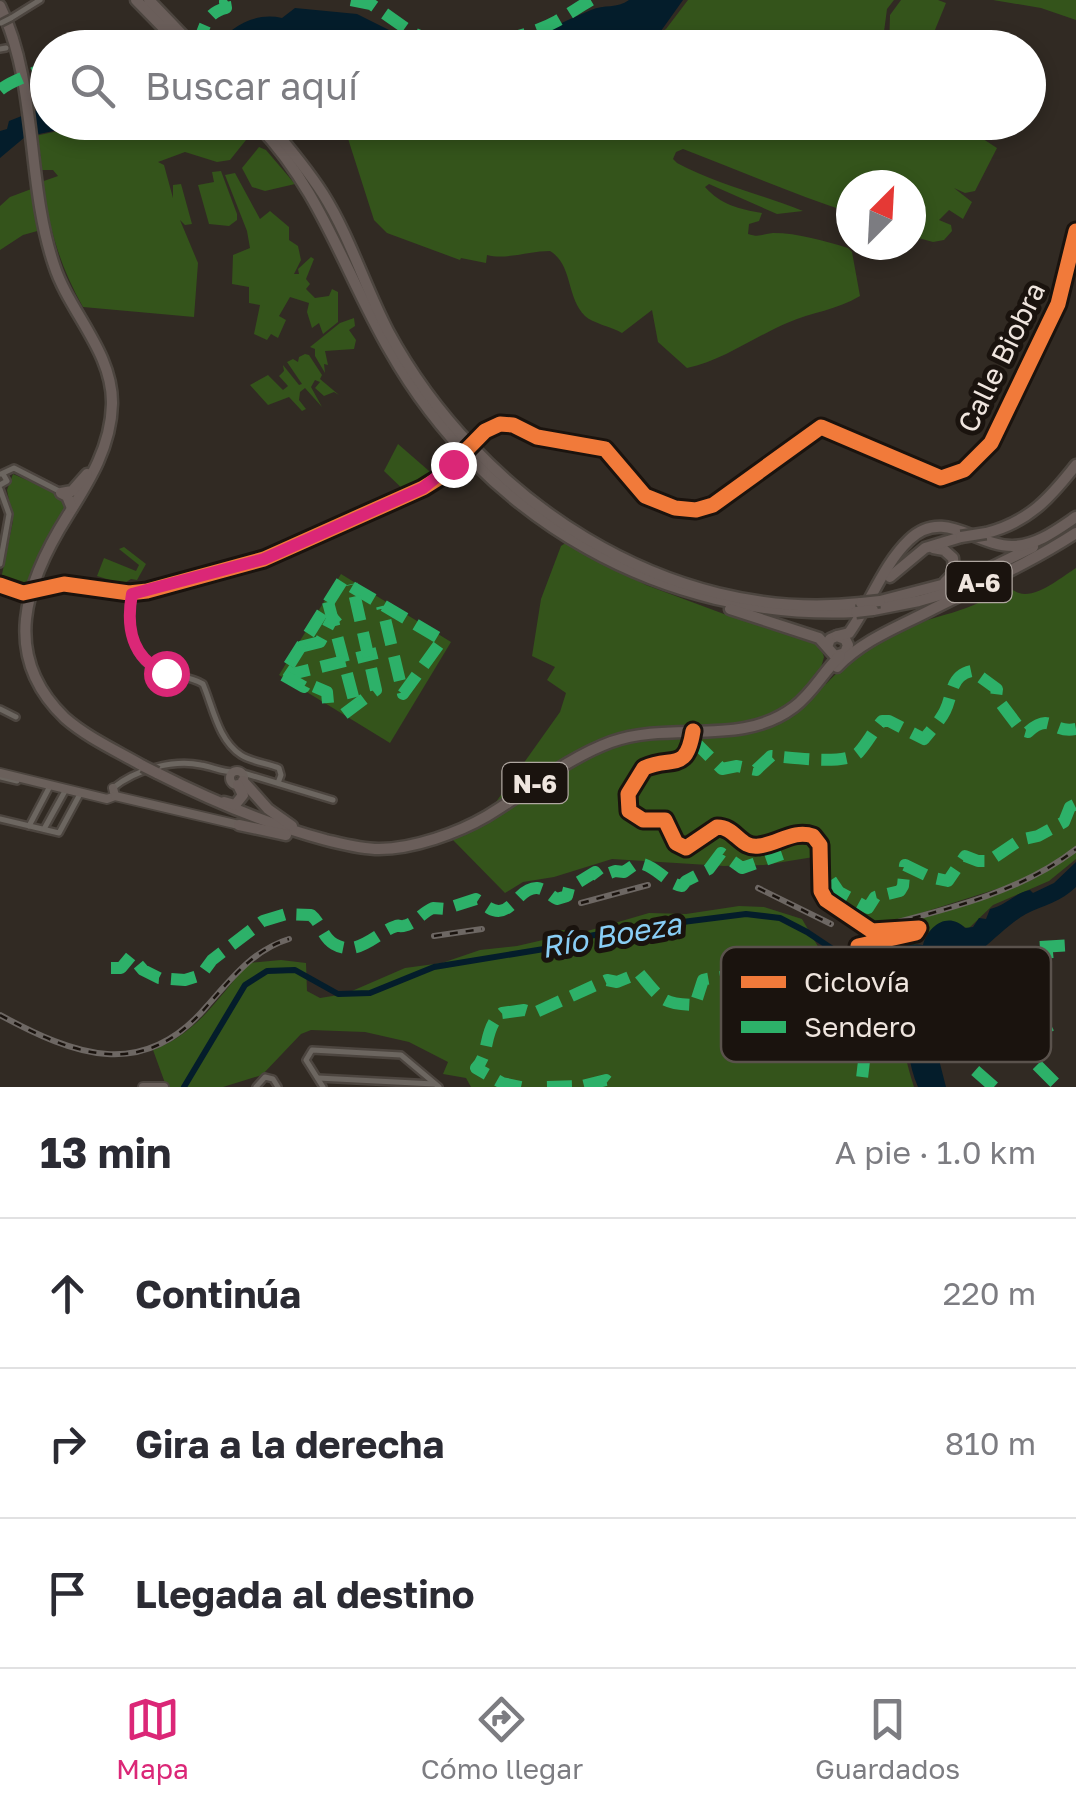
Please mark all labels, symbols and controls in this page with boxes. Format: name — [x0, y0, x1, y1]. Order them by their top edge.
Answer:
search box — [30, 30, 1046, 140]
icon: search — [65, 58, 120, 113]
text: Buscar aquí — [145, 63, 358, 108]
north arrow — [836, 170, 926, 260]
street label: Calle Biobra — [951, 277, 1051, 437]
route end — [431, 442, 477, 488]
road number: A-6 — [946, 562, 1012, 602]
route start — [144, 651, 190, 697]
road number: N-6 — [502, 763, 568, 803]
water label: Río Boeza — [538, 905, 685, 965]
legend — [721, 947, 1051, 1062]
text: Ciclovía — [804, 965, 910, 998]
text: Sendero — [804, 1010, 916, 1043]
text: 13 min — [40, 1127, 171, 1177]
text: A pie · 1.0 km — [835, 1133, 1036, 1171]
icon: ahead — [40, 1266, 95, 1321]
text: Continúa — [135, 1271, 301, 1316]
text: 220 m — [943, 1274, 1036, 1312]
icon: right — [40, 1416, 95, 1471]
text: Gira a la derecha — [135, 1421, 444, 1466]
text: 810 m — [945, 1424, 1036, 1462]
icon: arrive — [40, 1566, 95, 1621]
text: Llegada al destino — [135, 1571, 475, 1616]
tab: Mapa — [116, 1692, 189, 1785]
tab: Cómo llegar — [421, 1692, 583, 1785]
tab: Guardados — [815, 1692, 960, 1785]

